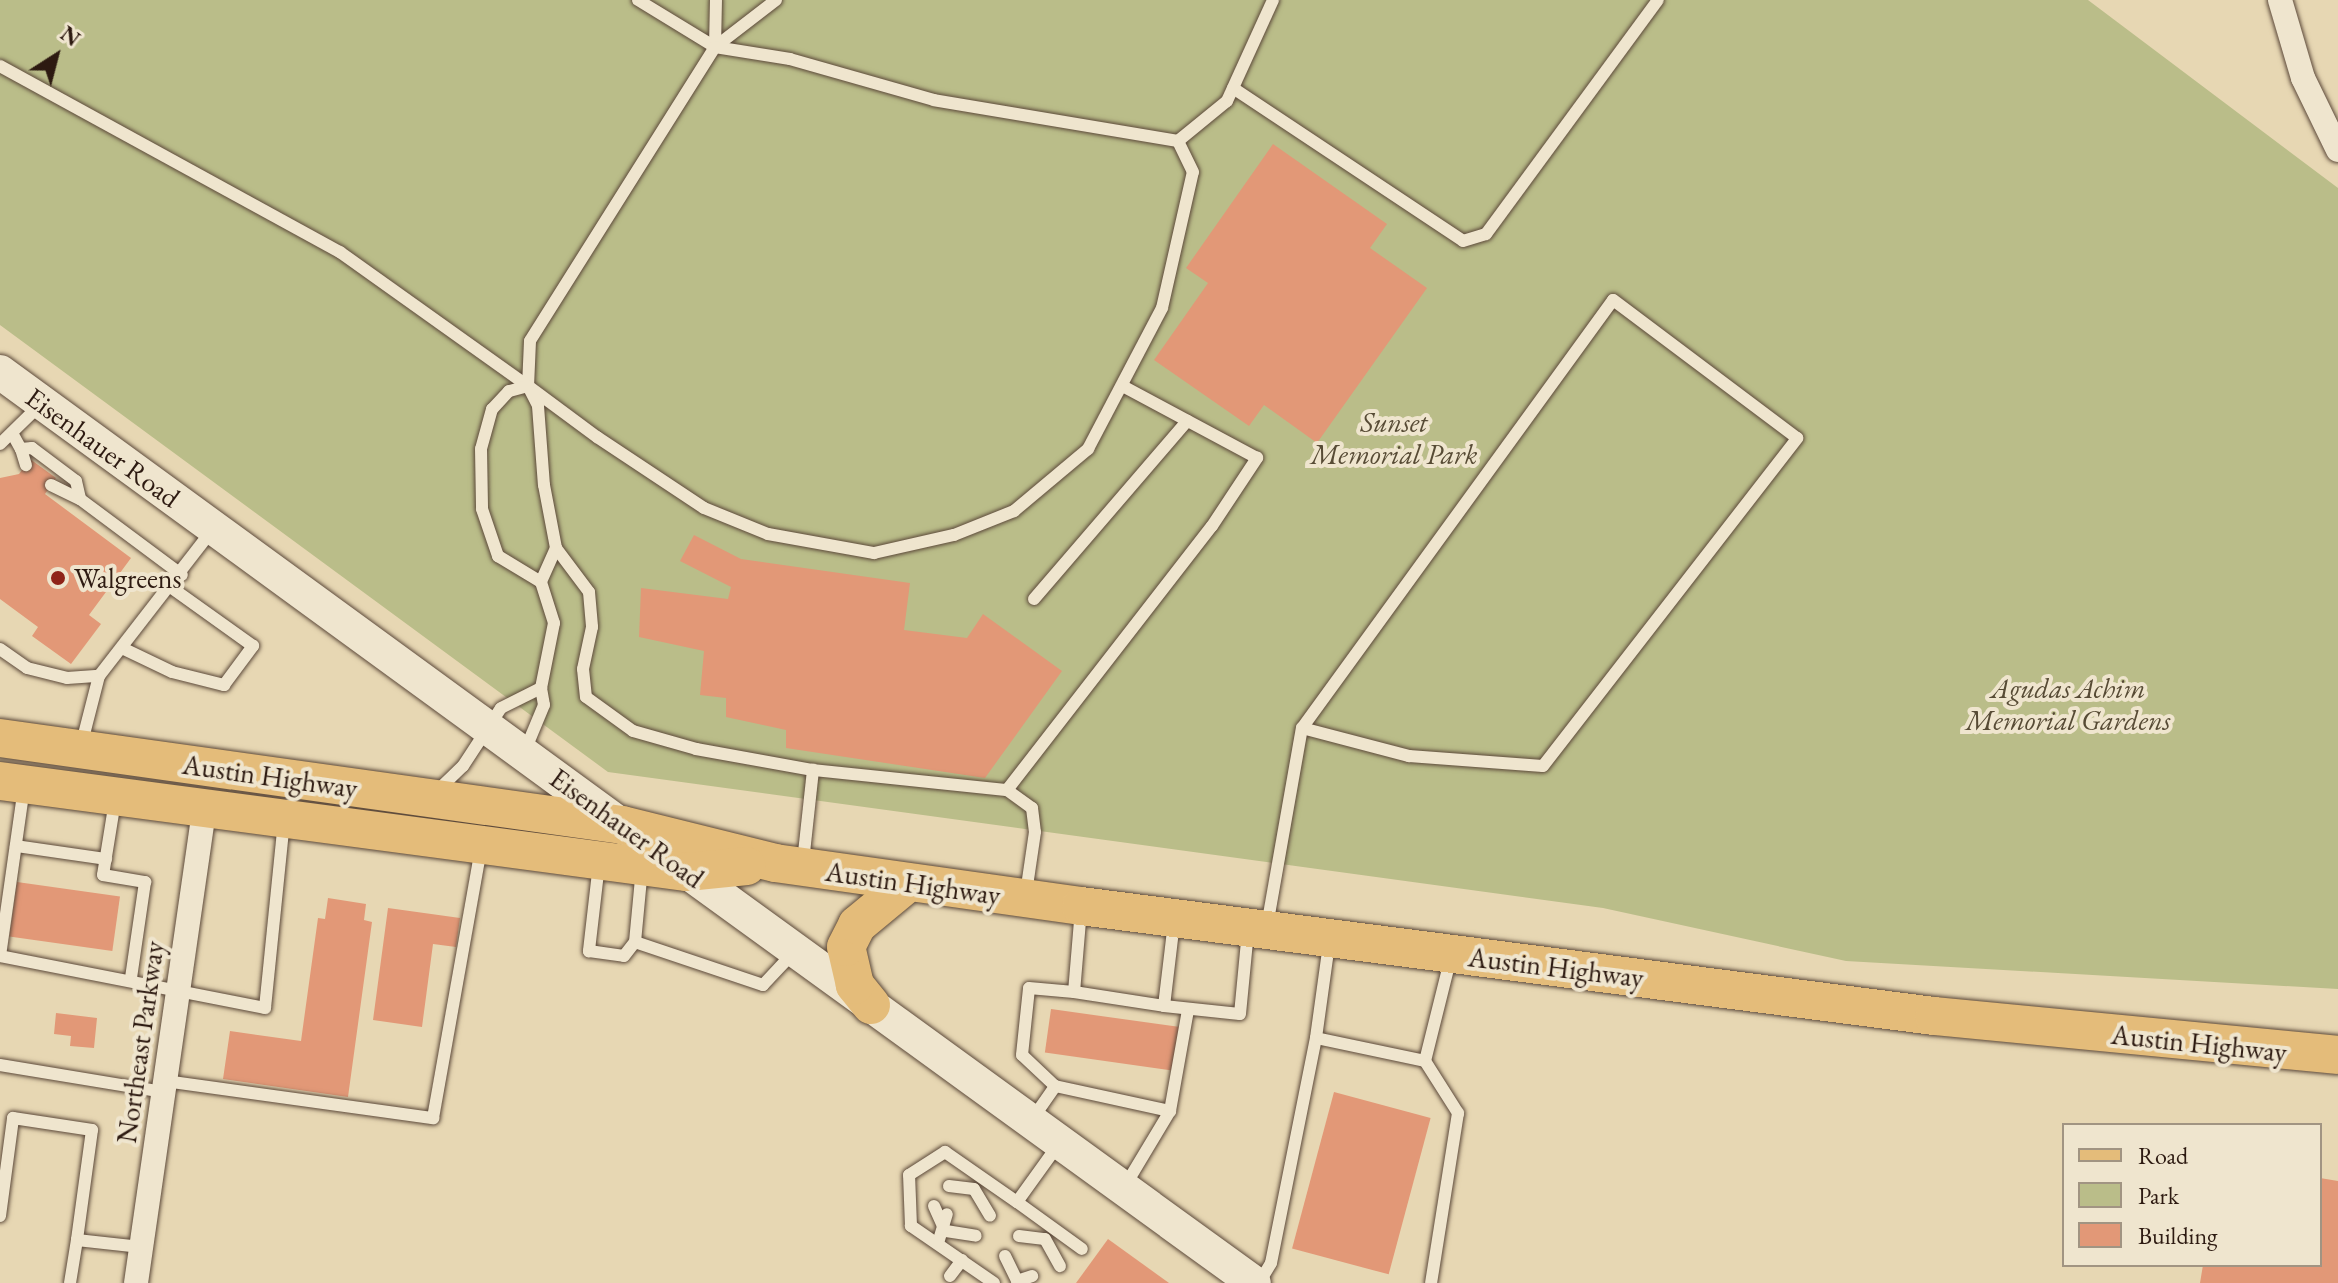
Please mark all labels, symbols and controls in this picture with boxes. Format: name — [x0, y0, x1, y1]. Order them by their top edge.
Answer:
north arrow — [16, 16, 96, 96]
text: N — [55, 19, 86, 53]
street label: Eisenhauer Road — [19, 380, 187, 514]
park label: Sunset Memorial Park — [1311, 405, 1477, 471]
place label: Walgreens — [74, 561, 182, 595]
marker: Walgreens — [49, 569, 67, 587]
park label: Agudas Achim Memorial Gardens — [1965, 671, 2171, 737]
street label: Austin Highway — [180, 747, 360, 805]
street label: Eisenhauer Road — [543, 761, 711, 895]
street label: Austin Highway — [823, 854, 1003, 912]
street label: Northeast Parkway — [109, 939, 171, 1145]
street label: Austin Highway — [1466, 940, 1646, 994]
street label: Austin Highway — [2109, 1017, 2289, 1069]
legend — [2062, 1123, 2322, 1267]
text: Road — [2138, 1140, 2188, 1171]
text: Park — [2138, 1180, 2179, 1211]
text: Building — [2138, 1220, 2218, 1251]

